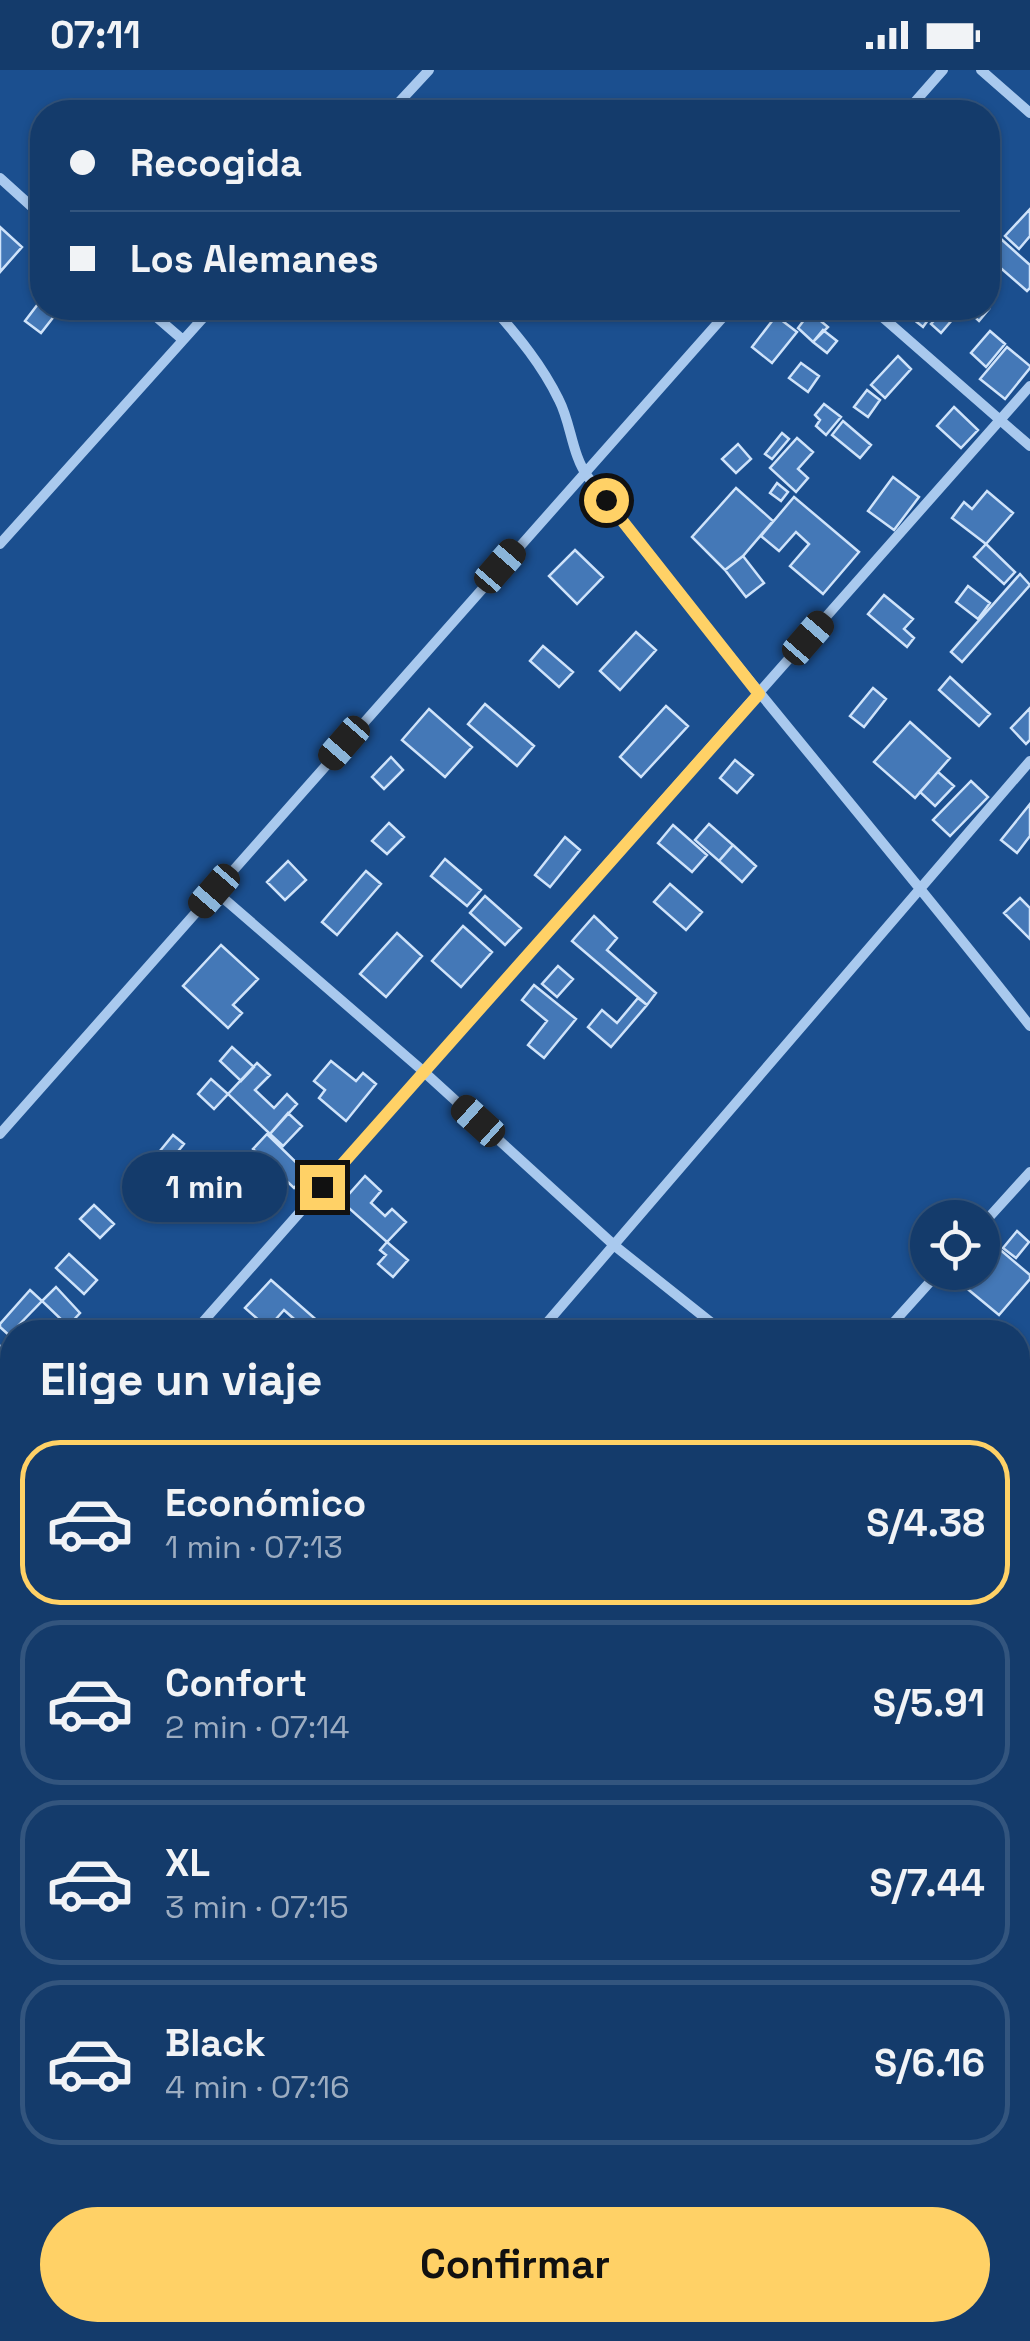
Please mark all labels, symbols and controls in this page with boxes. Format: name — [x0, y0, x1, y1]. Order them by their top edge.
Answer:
text: 07:11 — [50, 11, 141, 59]
text: Recogida — [130, 139, 302, 187]
text: Los Alemanes — [130, 235, 379, 283]
route start — [584, 478, 629, 523]
car — [469, 534, 531, 598]
car — [777, 606, 839, 670]
car — [313, 711, 375, 775]
car — [183, 859, 245, 923]
car — [446, 1090, 510, 1152]
callout: 1 min — [122, 1152, 287, 1222]
route end — [300, 1165, 345, 1210]
text: 1 min — [165, 1167, 244, 1207]
map controls — [910, 1200, 1000, 1290]
button: locate — [910, 1200, 1000, 1290]
text: Elige un viaje — [40, 1351, 323, 1408]
icon: car — [45, 1478, 135, 1568]
text: Económico — [165, 1479, 366, 1527]
text: S/4.38 — [866, 1499, 985, 1547]
text: 1 min · 07:13 — [165, 1527, 343, 1567]
icon: car — [45, 1658, 135, 1748]
text: Confort — [165, 1659, 307, 1707]
text: S/5.91 — [873, 1679, 985, 1727]
text: 2 min · 07:14 — [165, 1707, 349, 1747]
icon: car — [45, 1838, 135, 1928]
text: XL — [165, 1839, 210, 1887]
text: S/7.44 — [869, 1859, 985, 1907]
text: 3 min · 07:15 — [165, 1887, 349, 1927]
icon: car — [45, 2018, 135, 2108]
text: Black — [165, 2019, 266, 2067]
text: S/6.16 — [874, 2039, 985, 2087]
text: 4 min · 07:16 — [165, 2067, 350, 2107]
button: Confirmar — [40, 2207, 990, 2322]

